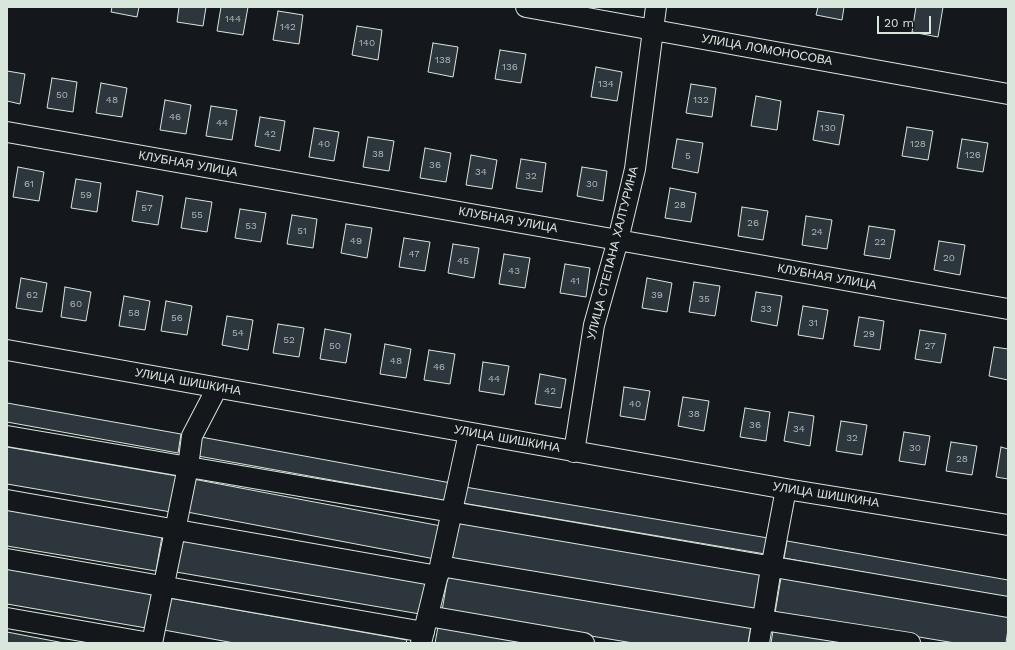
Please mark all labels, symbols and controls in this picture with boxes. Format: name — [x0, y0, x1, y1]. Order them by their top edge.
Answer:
scale bar — [879, 8, 933, 34]
house number: 144 — [225, 13, 241, 25]
text: 20 m — [884, 16, 914, 30]
house number: 142 — [280, 21, 296, 33]
street label: УЛИЦА ЛОМОНОСОВА — [700, 31, 834, 69]
house number: 140 — [359, 37, 375, 49]
house number: 138 — [435, 54, 451, 66]
house number: 136 — [502, 61, 518, 73]
house number: 134 — [598, 78, 614, 90]
house number: 50 — [56, 89, 68, 101]
house number: 48 — [106, 94, 118, 106]
house number: 132 — [693, 94, 709, 106]
house number: 46 — [169, 111, 181, 123]
house number: 44 — [216, 117, 228, 129]
house number: 130 — [820, 122, 836, 134]
house number: 42 — [264, 128, 276, 140]
house number: 40 — [318, 138, 330, 150]
house number: 128 — [910, 138, 926, 150]
street label: КЛУБНАЯ УЛИЦА — [137, 148, 239, 180]
house number: 38 — [372, 148, 384, 160]
house number: 126 — [965, 149, 981, 161]
house number: 5 — [685, 150, 691, 162]
house number: 36 — [429, 159, 441, 171]
street label: УЛИЦА СТЕПАНА ХАЛТУРИНА — [584, 165, 642, 341]
house number: 34 — [475, 166, 487, 178]
house number: 32 — [525, 170, 537, 182]
house number: 61 — [24, 178, 34, 190]
house number: 30 — [586, 178, 598, 190]
house number: 59 — [80, 189, 92, 201]
house number: 28 — [674, 199, 686, 211]
house number: 57 — [141, 202, 153, 214]
street label: КЛУБНАЯ УЛИЦА — [457, 204, 559, 236]
house number: 55 — [191, 209, 203, 221]
house number: 26 — [747, 217, 759, 229]
house number: 53 — [245, 220, 257, 232]
house number: 51 — [297, 225, 307, 237]
house number: 24 — [811, 226, 823, 238]
house number: 49 — [350, 235, 362, 247]
house number: 22 — [874, 236, 886, 248]
house number: 47 — [408, 248, 420, 260]
house number: 20 — [943, 252, 955, 264]
house number: 45 — [457, 255, 469, 267]
street label: КЛУБНАЯ УЛИЦА — [776, 261, 878, 293]
house number: 43 — [508, 265, 520, 277]
house number: 41 — [570, 275, 580, 287]
house number: 62 — [26, 289, 38, 301]
house number: 39 — [651, 289, 663, 301]
house number: 35 — [698, 293, 710, 305]
house number: 60 — [70, 298, 82, 310]
house number: 33 — [760, 303, 772, 315]
house number: 58 — [128, 307, 140, 319]
house number: 56 — [171, 312, 183, 324]
house number: 31 — [808, 317, 818, 329]
house number: 54 — [232, 327, 244, 339]
house number: 29 — [863, 328, 875, 340]
house number: 52 — [283, 334, 295, 346]
house number: 50 — [329, 340, 341, 352]
house number: 27 — [924, 340, 936, 352]
house number: 48 — [390, 355, 402, 367]
house number: 46 — [433, 361, 445, 373]
street label: УЛИЦА ШИШКИНА — [134, 366, 242, 398]
house number: 44 — [488, 373, 500, 385]
house number: 42 — [544, 385, 556, 397]
house number: 40 — [629, 398, 641, 410]
house number: 38 — [688, 408, 700, 420]
house number: 36 — [749, 419, 761, 431]
street label: УЛИЦА ШИШКИНА — [453, 423, 561, 455]
house number: 34 — [793, 423, 805, 435]
house number: 32 — [846, 432, 858, 444]
house number: 30 — [909, 442, 921, 454]
house number: 28 — [956, 453, 968, 465]
street label: УЛИЦА ШИШКИНА — [772, 479, 880, 511]

